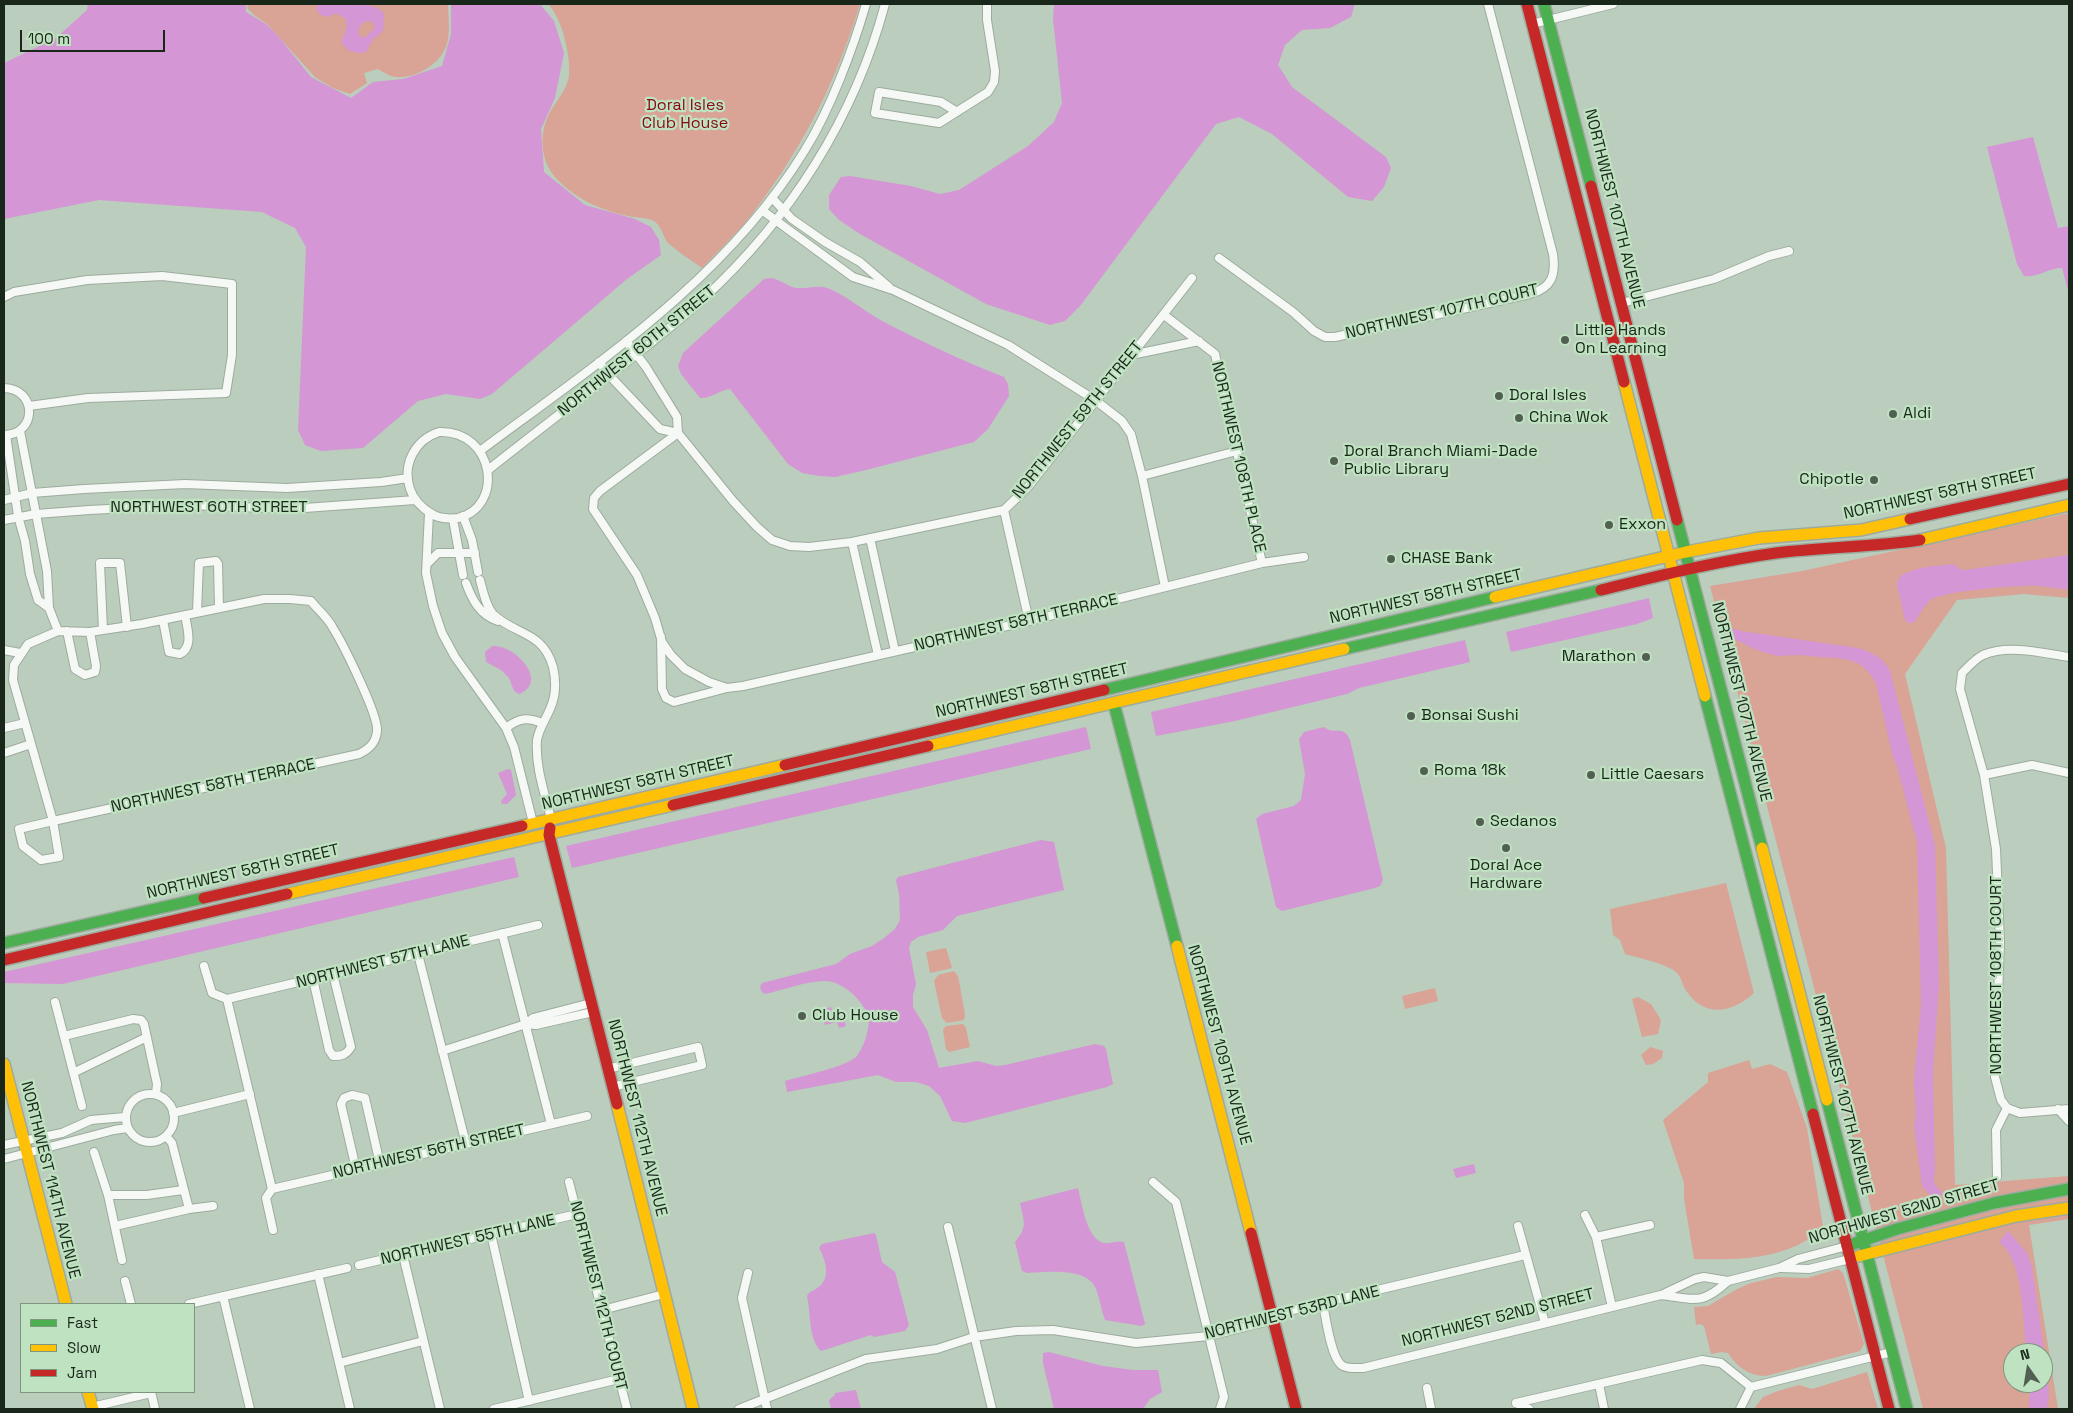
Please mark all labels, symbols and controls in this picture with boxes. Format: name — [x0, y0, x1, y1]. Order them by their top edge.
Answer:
scale bar — [22, 20, 168, 52]
text: 100 m — [28, 29, 70, 48]
park label: Doral Isles Club House — [642, 96, 728, 134]
street label: NORTHWEST 107TH AVENUE — [1580, 107, 1648, 311]
street label: NORTHWEST 107TH COURT — [1344, 280, 1540, 344]
street label: NORTHWEST 60TH STREET — [554, 281, 720, 421]
place label: Little Hands On Learning — [1575, 321, 1667, 359]
marker: Little Hands On Learning — [1559, 334, 1571, 346]
street label: NORTHWEST 59TH STREET — [1009, 338, 1147, 502]
street label: NORTHWEST 108TH PLACE — [1207, 360, 1269, 554]
place label: Doral Isles — [1509, 386, 1587, 406]
marker: Doral Isles — [1493, 390, 1505, 402]
place label: Aldi — [1903, 404, 1931, 424]
place label: China Wok — [1529, 408, 1608, 428]
marker: Aldi — [1887, 408, 1899, 420]
marker: China Wok — [1513, 412, 1525, 424]
place label: Doral Branch Miami-Dade Public Library — [1344, 442, 1538, 480]
marker: Doral Branch Miami-Dade Public Library — [1328, 455, 1340, 467]
street label: NORTHWEST 58TH STREET — [1842, 464, 2038, 524]
place label: Chipotle — [1799, 470, 1864, 490]
marker: Chipotle — [1868, 474, 1880, 486]
street label: NORTHWEST 60TH STREET — [110, 498, 308, 518]
place label: Exxon — [1619, 515, 1666, 535]
marker: Exxon — [1603, 519, 1615, 531]
place label: CHASE Bank — [1401, 549, 1493, 569]
marker: CHASE Bank — [1385, 553, 1397, 565]
street label: NORTHWEST 58TH STREET — [1328, 566, 1524, 628]
street label: NORTHWEST 58TH TERRACE — [912, 590, 1120, 656]
street label: NORTHWEST 107TH AVENUE — [1707, 600, 1775, 804]
place label: Marathon — [1562, 647, 1636, 667]
marker: Marathon — [1640, 651, 1652, 663]
street label: NORTHWEST 58TH STREET — [934, 660, 1130, 722]
place label: Bonsai Sushi — [1421, 706, 1519, 726]
marker: Bonsai Sushi — [1405, 710, 1417, 722]
street label: NORTHWEST 58TH STREET — [540, 752, 736, 814]
street label: NORTHWEST 58TH TERRACE — [109, 755, 317, 817]
place label: Roma 18k — [1434, 761, 1506, 781]
marker: Roma 18k — [1418, 765, 1430, 777]
place label: Little Caesars — [1601, 765, 1704, 785]
marker: Little Caesars — [1585, 769, 1597, 781]
place label: Sedanos — [1490, 812, 1557, 832]
marker: Sedanos — [1474, 816, 1486, 828]
street label: NORTHWEST 58TH STREET — [145, 841, 341, 903]
marker: Doral Ace Hardware — [1500, 842, 1512, 854]
place label: Doral Ace Hardware — [1470, 856, 1542, 894]
street label: NORTHWEST 108TH COURT — [1987, 876, 2007, 1074]
street label: NORTHWEST 57TH LANE — [294, 931, 472, 993]
street label: NORTHWEST 109TH AVENUE — [1183, 943, 1255, 1147]
street label: NORTHWEST 107TH AVENUE — [1808, 993, 1876, 1197]
place label: Club House — [812, 1006, 898, 1026]
marker: Club House — [796, 1010, 808, 1022]
street label: NORTHWEST 112TH AVENUE — [603, 1017, 671, 1219]
street label: NORTHWEST 114TH AVENUE — [16, 1079, 84, 1281]
street label: NORTHWEST 56TH STREET — [331, 1121, 527, 1183]
street label: NORTHWEST 52ND STREET — [1806, 1176, 2002, 1248]
street label: NORTHWEST 112TH COURT — [565, 1199, 631, 1393]
street label: NORTHWEST 55TH LANE — [379, 1211, 557, 1269]
street label: NORTHWEST 53RD LANE — [1203, 1282, 1381, 1344]
street label: NORTHWEST 52ND STREET — [1400, 1285, 1596, 1351]
legend — [20, 1303, 195, 1393]
text: Fast — [67, 1313, 98, 1332]
text: Slow — [67, 1338, 101, 1357]
north arrow — [2003, 1343, 2053, 1393]
text: N — [2018, 1345, 2031, 1364]
text: Jam — [67, 1363, 97, 1382]

